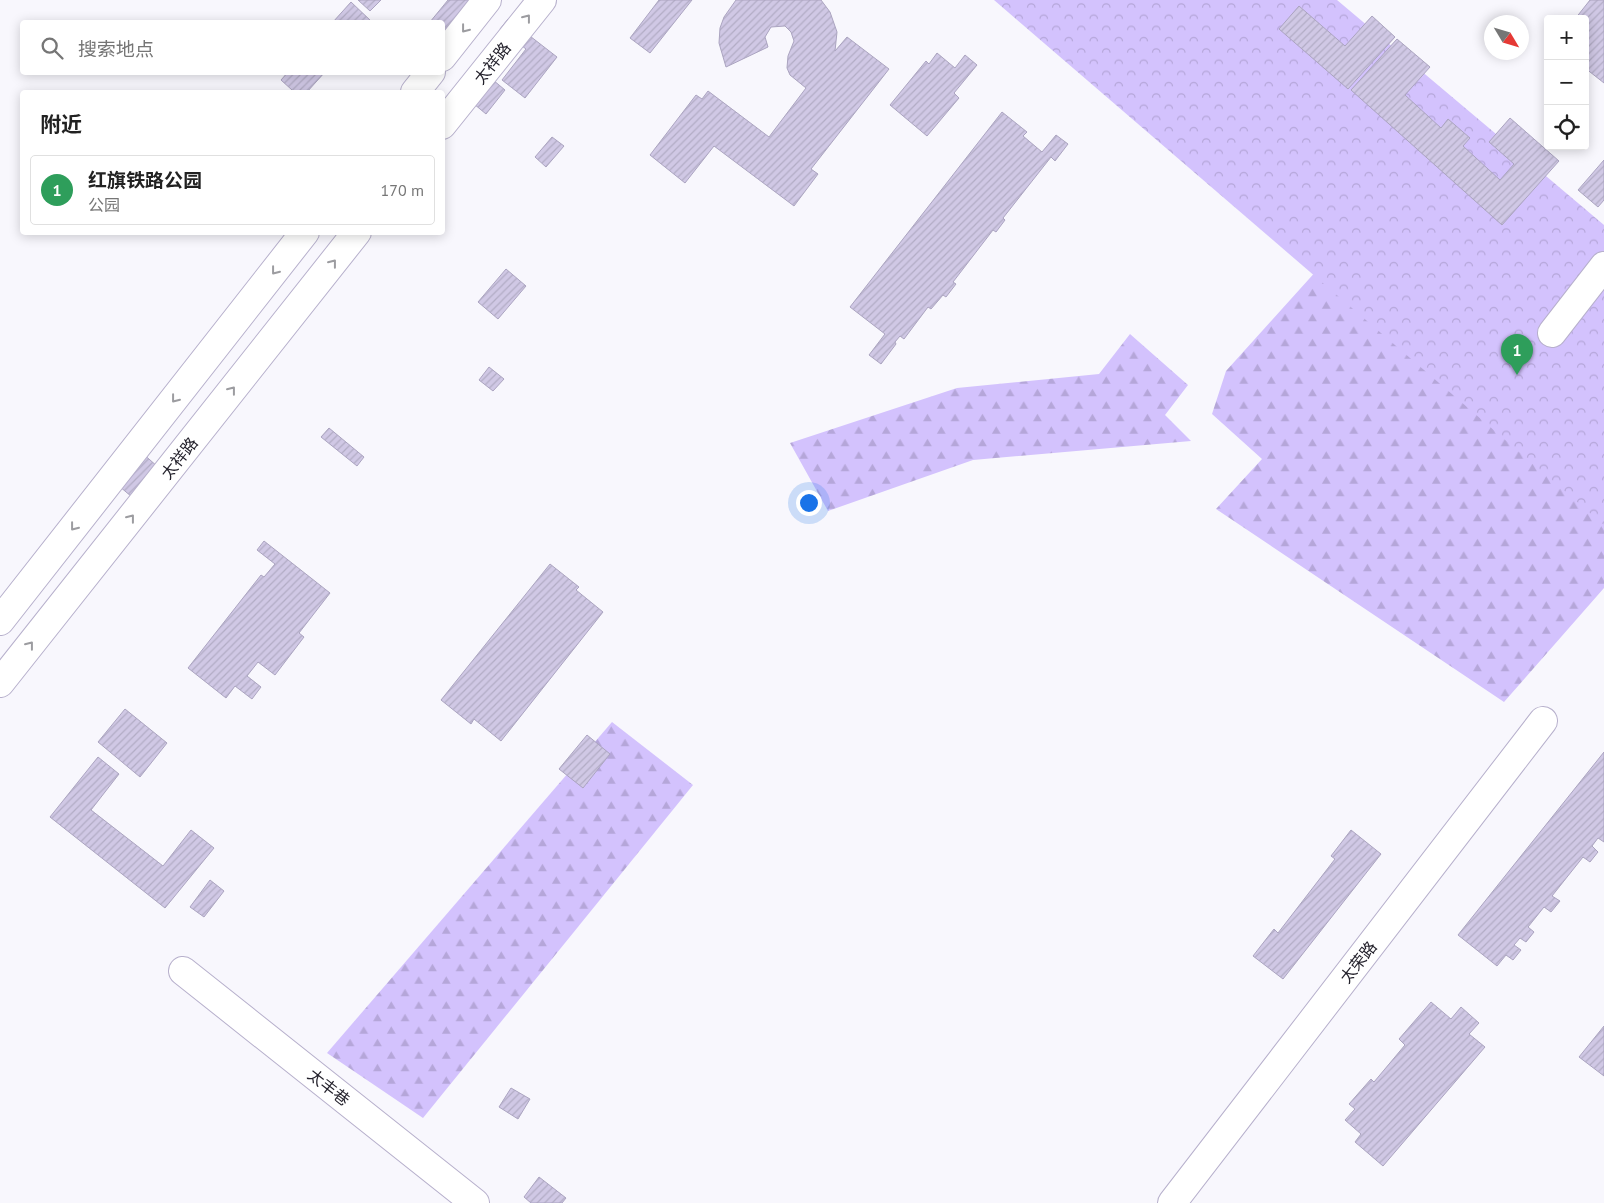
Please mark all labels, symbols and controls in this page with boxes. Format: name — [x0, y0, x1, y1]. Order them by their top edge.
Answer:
one-way arrow — [522, 15, 531, 24]
north arrow — [1484, 15, 1529, 60]
map controls — [1544, 15, 1589, 150]
button: + — [1544, 15, 1589, 60]
search box — [20, 20, 445, 75]
one-way arrow — [462, 23, 471, 33]
icon: search — [38, 34, 66, 62]
text: 搜索地点 — [78, 37, 154, 61]
street label: 太祥路 — [469, 38, 515, 88]
button: − — [1544, 60, 1589, 105]
button: locate — [1544, 105, 1589, 150]
text: 附近 — [40, 111, 82, 138]
text: 红旗铁路公园 — [88, 168, 202, 192]
text: 1 — [52, 180, 62, 200]
text: 170 m — [381, 180, 424, 200]
text: 公园 — [88, 195, 120, 215]
one-way arrow — [328, 260, 336, 269]
one-way arrow — [272, 265, 281, 275]
pin: 1 — [1501, 334, 1533, 375]
one-way arrow — [227, 387, 235, 396]
one-way arrow — [172, 393, 180, 402]
street label: 太祥路 — [156, 433, 202, 483]
your location — [796, 490, 822, 516]
one-way arrow — [126, 514, 135, 523]
one-way arrow — [71, 521, 80, 530]
one-way arrow — [25, 642, 33, 651]
street label: 太荣路 — [1335, 937, 1381, 987]
street label: 太丰巷 — [304, 1064, 354, 1110]

